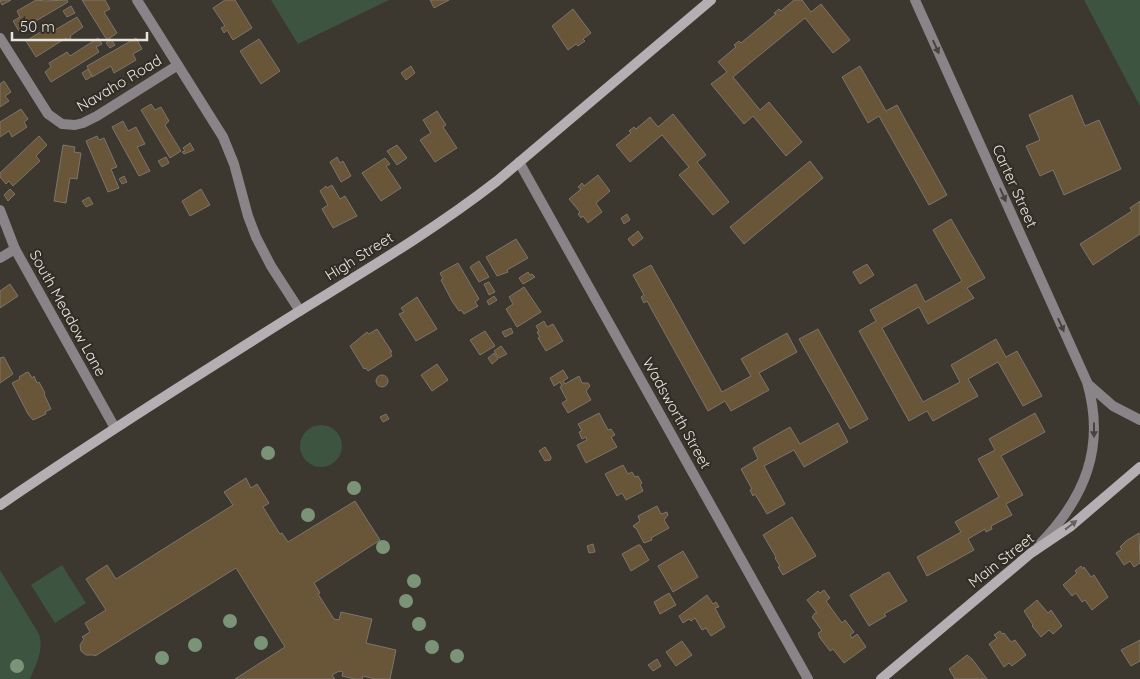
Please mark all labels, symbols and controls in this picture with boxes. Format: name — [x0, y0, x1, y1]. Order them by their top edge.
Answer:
scale bar — [12, 10, 148, 42]
text: 50 m — [20, 17, 55, 36]
one-way arrow — [932, 40, 940, 54]
street label: Navaho Road — [73, 50, 165, 116]
street label: Carter Street — [988, 141, 1042, 231]
one-way arrow — [999, 188, 1007, 202]
street label: High Street — [321, 228, 397, 284]
street label: South Meadow Lane — [25, 247, 111, 379]
one-way arrow — [1057, 318, 1065, 332]
street label: Wadsworth Street — [639, 354, 715, 472]
one-way arrow — [1090, 422, 1098, 438]
one-way arrow — [1064, 520, 1077, 531]
street label: Main Street — [964, 528, 1038, 592]

